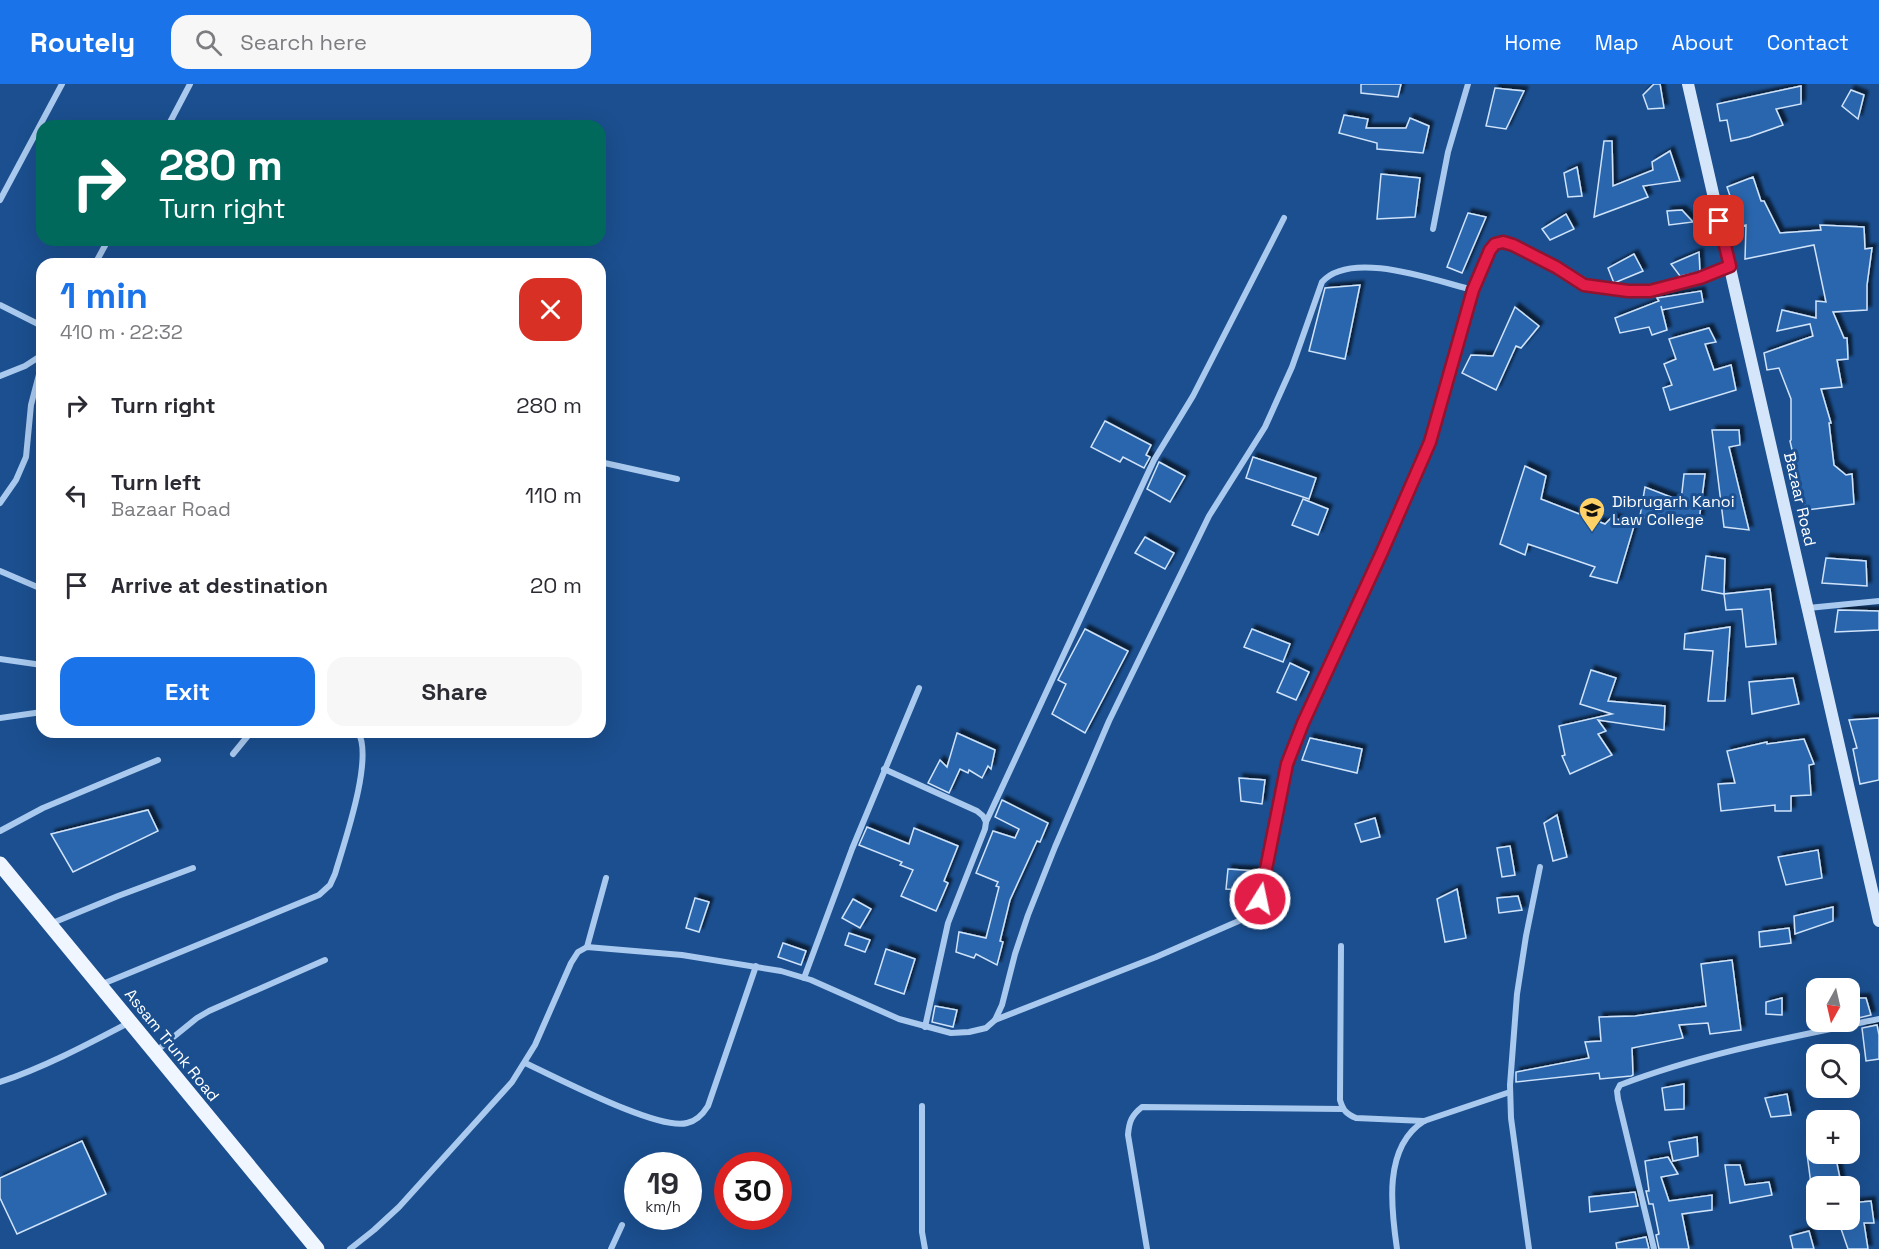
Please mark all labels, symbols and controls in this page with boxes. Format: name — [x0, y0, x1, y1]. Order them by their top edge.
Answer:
search box — [171, 15, 591, 69]
text: Routely — [30, 24, 135, 60]
icon: search — [192, 26, 225, 59]
text: Search here — [240, 28, 367, 56]
text: Home — [1504, 29, 1562, 56]
text: Map — [1595, 29, 1639, 56]
text: About — [1672, 29, 1734, 56]
text: Contact — [1767, 29, 1849, 56]
text: 280 m — [159, 139, 283, 192]
icon: right — [60, 144, 138, 222]
text: Turn right — [159, 191, 286, 226]
pin — [1693, 195, 1744, 246]
icon: arrive — [1702, 204, 1735, 237]
text: 1 min — [60, 273, 148, 319]
button: close — [519, 278, 582, 341]
text: 410 m · 22:32 — [60, 319, 183, 345]
icon: right — [60, 389, 93, 422]
text: Turn right — [111, 391, 216, 419]
text: 280 m — [516, 391, 582, 419]
street label: Bazaar Road — [1779, 450, 1821, 548]
text: Turn left — [111, 468, 201, 496]
icon: left — [60, 479, 93, 512]
text: 110 m — [525, 481, 582, 509]
place label: Dibrugarh Kanoi Law College — [1612, 491, 1735, 530]
school or university icon: Dibrugarh Kanoi Law College — [1577, 495, 1607, 533]
text: Bazaar Road — [111, 496, 231, 522]
icon: arrive — [60, 569, 93, 602]
text: Arrive at destination — [111, 571, 328, 599]
text: 20 m — [530, 571, 582, 599]
button: Exit — [60, 657, 315, 726]
button: Share — [327, 657, 582, 726]
position arrow — [1228, 867, 1292, 931]
north arrow — [1806, 978, 1860, 1032]
map controls — [1806, 978, 1860, 1230]
street label: Assam Trunk Road — [120, 984, 224, 1106]
button: search — [1806, 1044, 1860, 1098]
button: + — [1806, 1110, 1860, 1164]
speed limit sign: 30 — [714, 1152, 792, 1230]
text: 19 — [647, 1164, 679, 1203]
button: − — [1806, 1176, 1860, 1230]
text: km/h — [645, 1197, 681, 1216]

